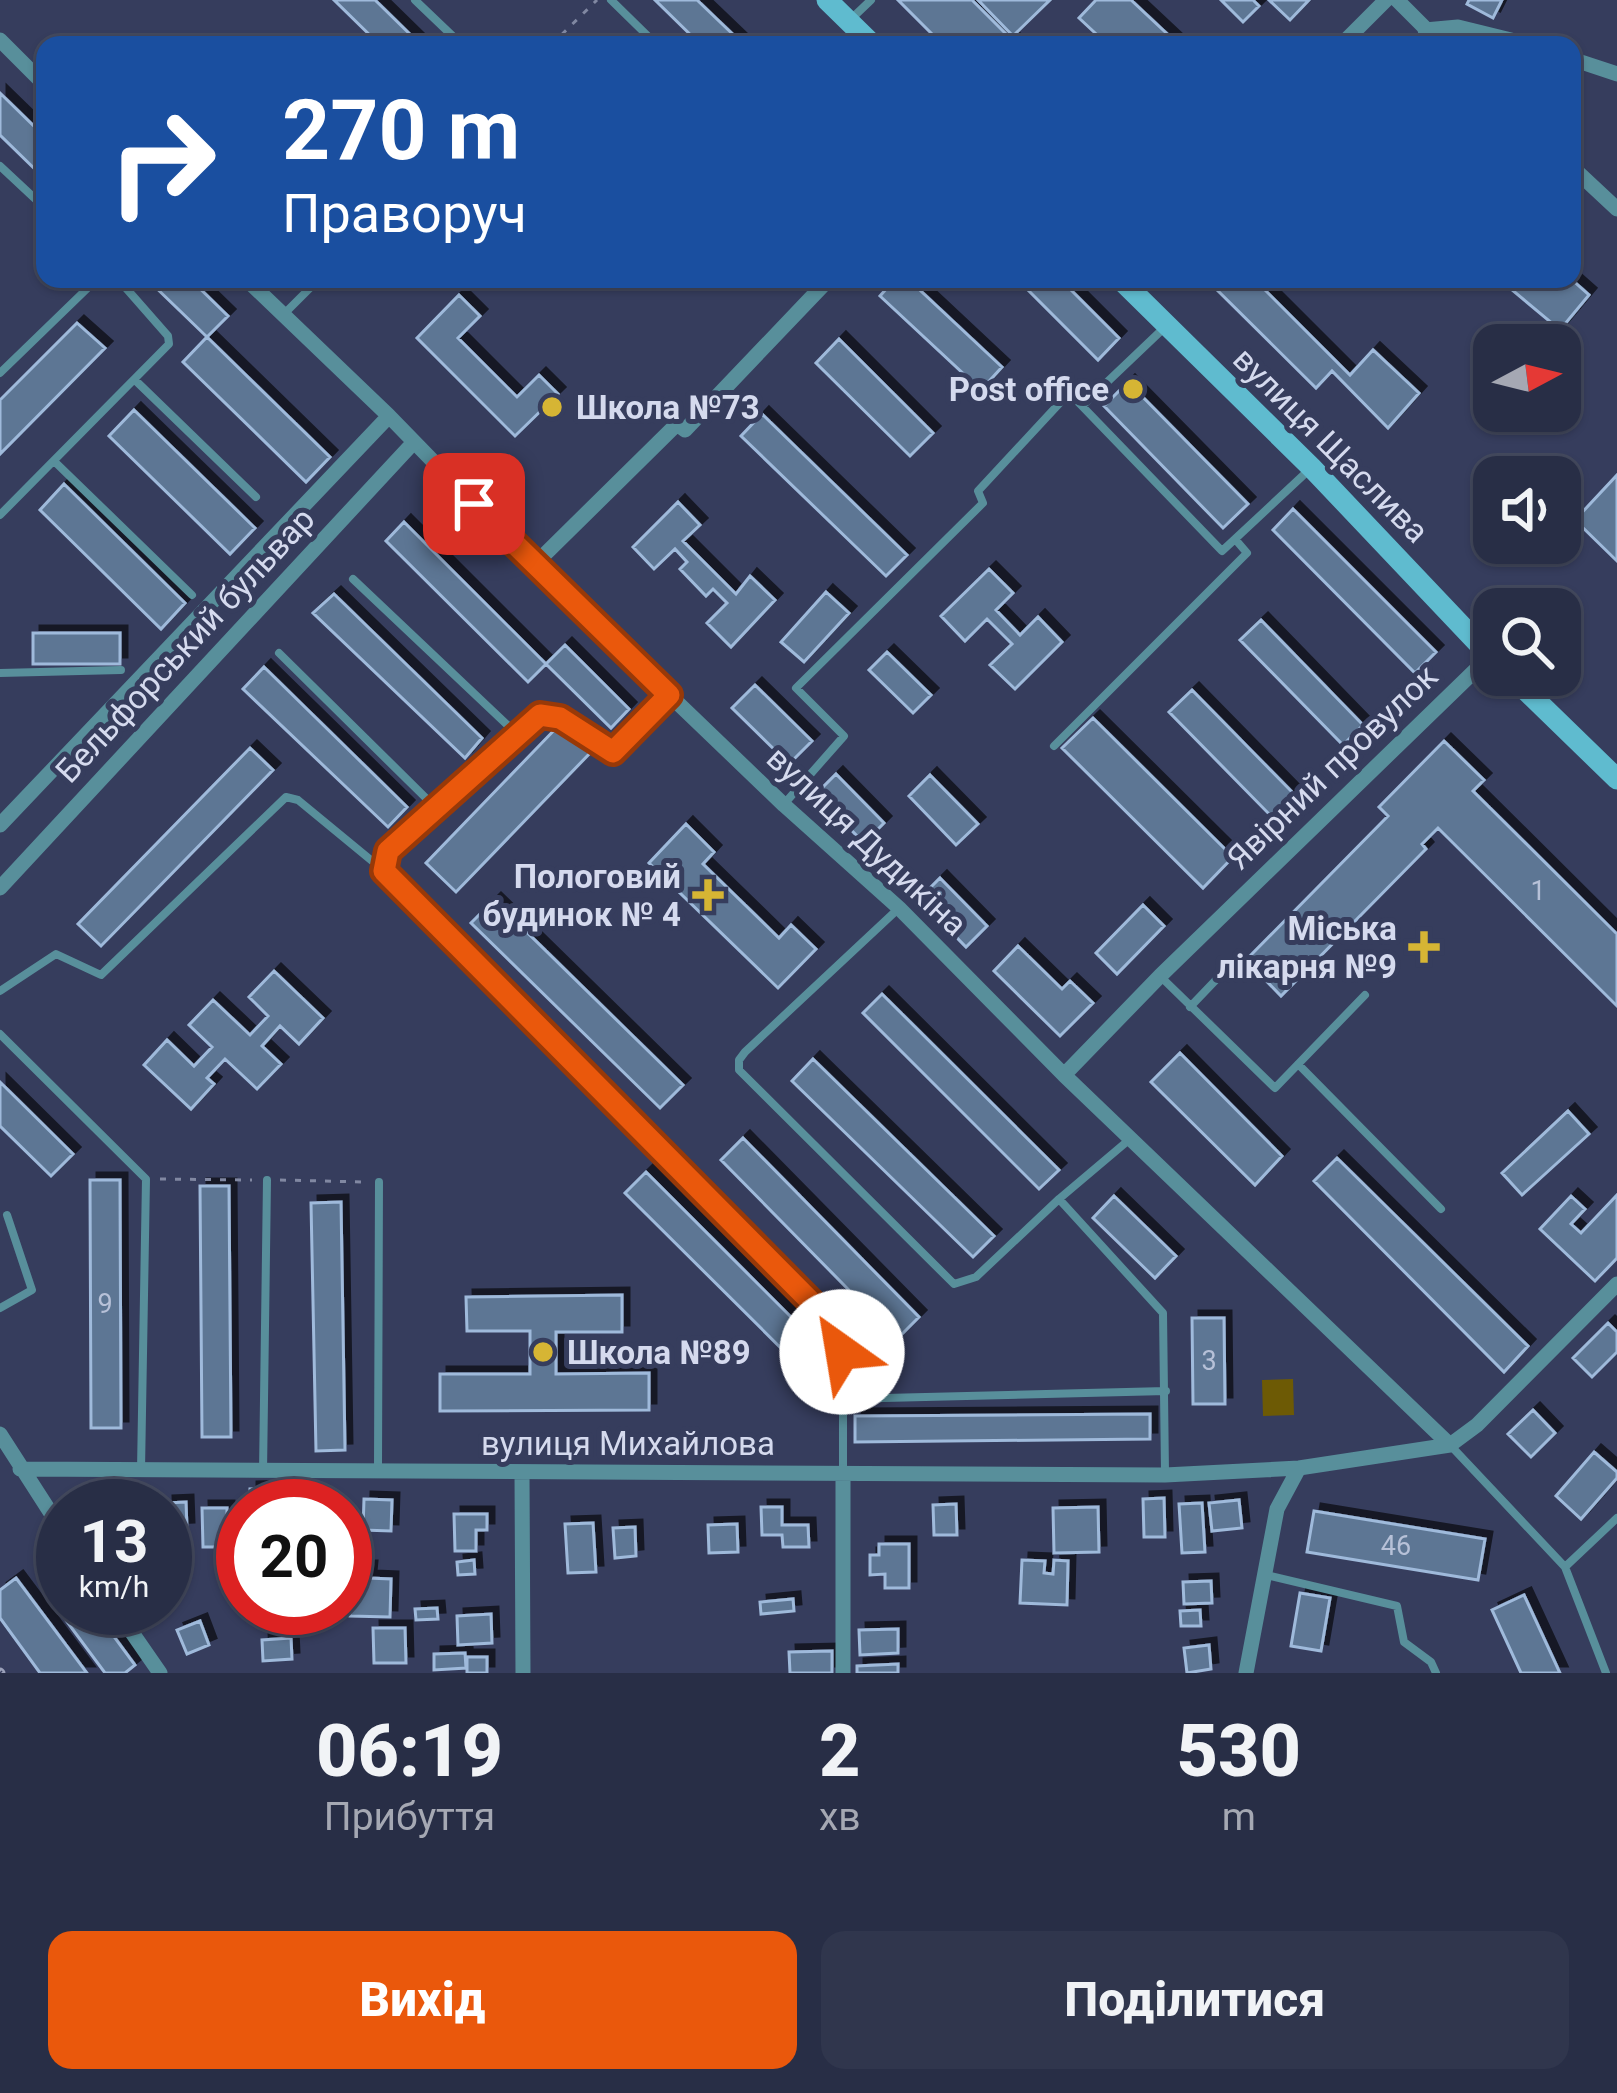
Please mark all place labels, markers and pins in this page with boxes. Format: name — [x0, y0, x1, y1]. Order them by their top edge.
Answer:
place label: Post office — [949, 370, 1109, 409]
marker: Post office — [1120, 376, 1146, 402]
place label: Школа №73 — [576, 388, 760, 427]
marker: Школа №73 — [539, 394, 565, 420]
pin — [423, 453, 525, 555]
place label: Пологовий будинок № 4 — [483, 857, 681, 934]
marker: Пологовий будинок № 4 — [692, 879, 724, 911]
place label: Міська лікарня №9 — [1217, 909, 1397, 986]
marker: Міська лікарня №9 — [1408, 931, 1440, 963]
place label: Школа №89 — [567, 1333, 751, 1372]
marker: Школа №89 — [530, 1339, 556, 1365]

